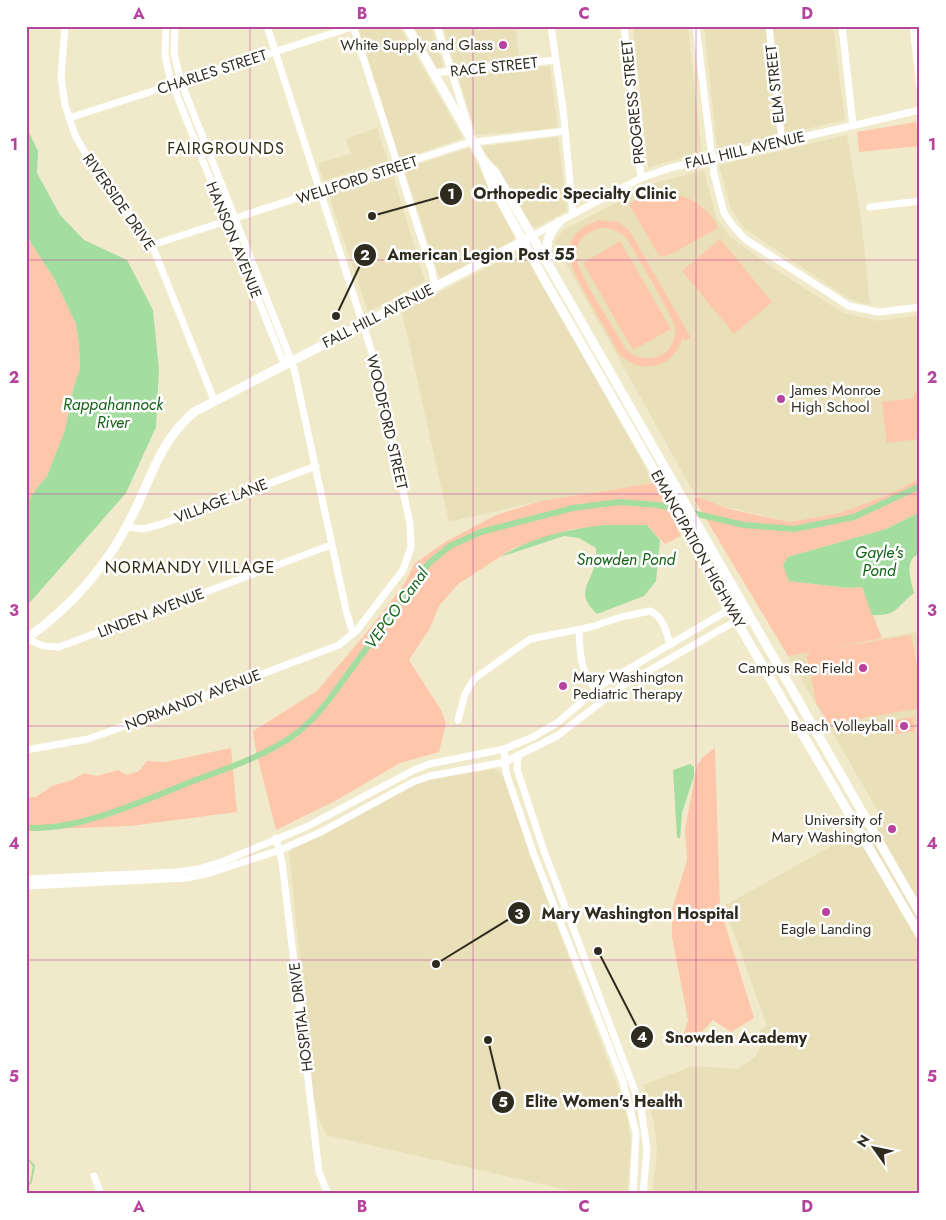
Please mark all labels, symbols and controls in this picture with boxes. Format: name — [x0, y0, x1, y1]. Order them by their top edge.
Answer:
text: A — [132, 2, 145, 25]
text: B — [357, 2, 367, 25]
text: C — [578, 2, 590, 25]
text: D — [801, 2, 813, 25]
place label: White Supply and Glass — [340, 34, 493, 56]
marker: White Supply and Glass — [497, 39, 509, 51]
street label: PROGRESS STREET — [616, 39, 650, 165]
street label: CHARLES STREET — [154, 44, 270, 100]
street label: ELM STREET — [760, 44, 790, 124]
street label: RACE STREET — [449, 51, 539, 83]
street label: FALL HILL AVENUE — [683, 125, 807, 175]
text: 1 — [10, 133, 18, 156]
text: 1 — [928, 133, 936, 156]
district label: FAIRGROUNDS — [167, 137, 285, 160]
street label: RIVERSIDE DRIVE — [77, 149, 161, 255]
street label: WELLFORD STREET — [294, 150, 420, 210]
street label: HANSON AVENUE — [201, 178, 267, 302]
callout: Orthopedic Specialty Clinic — [438, 178, 687, 209]
text: Orthopedic Specialty Clinic — [473, 182, 677, 205]
text: 1 — [447, 183, 455, 205]
callout: American Legion Post 55 — [353, 239, 585, 270]
text: American Legion Post 55 — [386, 243, 575, 266]
text: 2 — [360, 244, 370, 266]
street label: FALL HILL AVENUE — [318, 278, 438, 354]
street label: WOODFORD STREET — [361, 352, 413, 492]
text: 2 — [9, 366, 19, 389]
text: 2 — [927, 366, 937, 389]
place label: James Monroe High School — [789, 379, 881, 418]
water label: Rappahannock River — [63, 393, 164, 434]
marker: James Monroe High School — [775, 393, 787, 405]
street label: EMANCIPATION HIGHWAY — [645, 466, 751, 633]
street label: VILLAGE LANE — [171, 473, 271, 529]
water label: Gayle's Pond — [855, 541, 904, 582]
water label: Snowden Pond — [577, 548, 677, 571]
district label: NORMANDY VILLAGE — [105, 556, 275, 579]
water label: VEPCO Canal — [359, 562, 434, 654]
street label: LINDEN AVENUE — [95, 583, 207, 643]
text: 3 — [9, 599, 19, 622]
text: 3 — [927, 599, 937, 622]
place label: Campus Rec Field — [738, 657, 853, 679]
marker: Campus Rec Field — [857, 662, 869, 674]
street label: NORMANDY AVENUE — [122, 664, 264, 736]
place label: Mary Washington Pediatric Therapy — [573, 666, 684, 705]
marker: Mary Washington Pediatric Therapy — [557, 680, 569, 692]
place label: Beach Volleyball — [791, 715, 894, 737]
marker: Beach Volleyball — [898, 720, 910, 732]
place label: University of Mary Washington — [771, 809, 883, 848]
marker: University of Mary Washington — [886, 823, 898, 835]
text: 4 — [8, 832, 20, 855]
text: 4 — [926, 832, 938, 855]
callout: Mary Washington Hospital — [506, 898, 748, 929]
text: Mary Washington Hospital — [541, 902, 739, 925]
text: 3 — [514, 903, 524, 925]
marker: Eagle Landing — [820, 906, 832, 918]
place label: Eagle Landing — [781, 918, 871, 940]
street label: HOSPITAL DRIVE — [283, 961, 319, 1073]
callout: Snowden Academy — [630, 1021, 817, 1052]
text: 4 — [637, 1026, 647, 1048]
text: Snowden Academy — [665, 1026, 808, 1049]
text: 5 — [9, 1065, 19, 1088]
text: 5 — [927, 1065, 937, 1088]
callout: Elite Women's Health — [490, 1086, 693, 1117]
text: Elite Women's Health — [525, 1090, 683, 1113]
text: 5 — [498, 1091, 508, 1113]
north arrow — [848, 1122, 898, 1172]
text: N — [852, 1131, 875, 1151]
text: A — [132, 1195, 145, 1218]
text: B — [357, 1195, 367, 1218]
text: C — [578, 1195, 590, 1218]
text: D — [801, 1195, 813, 1218]

